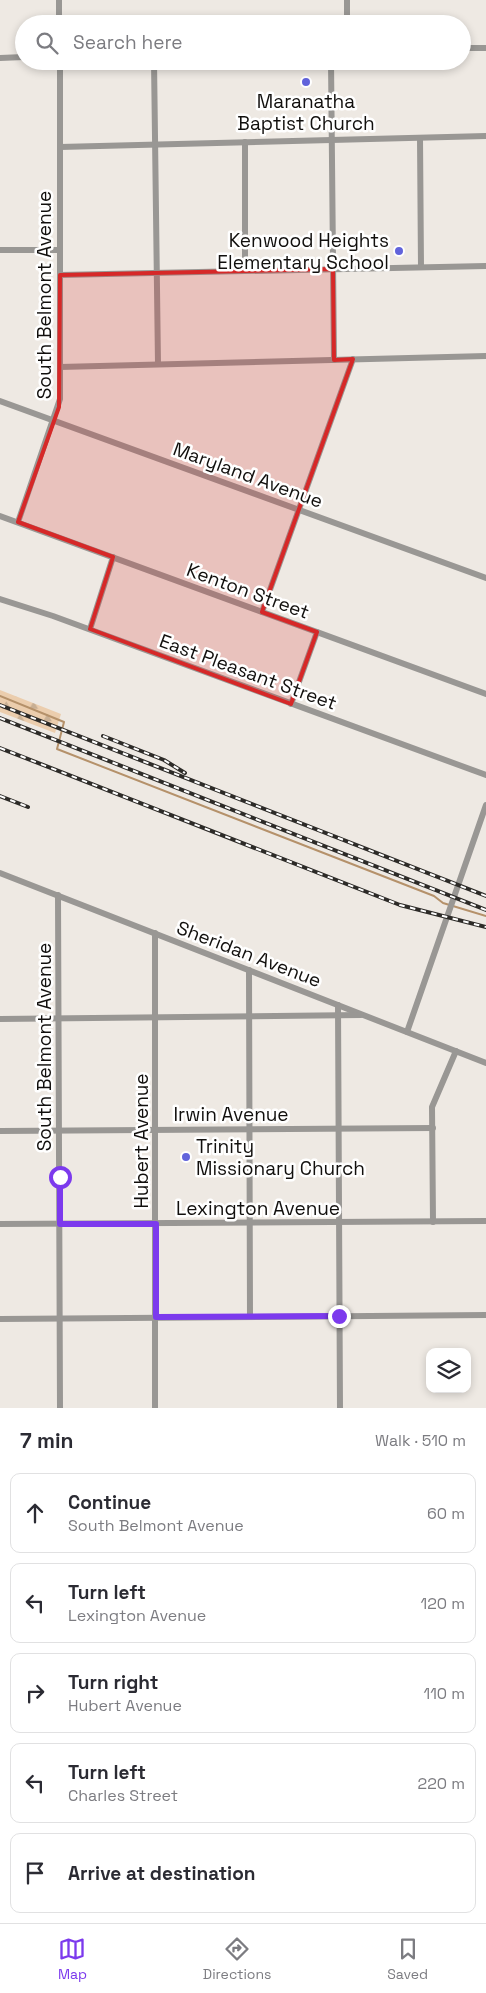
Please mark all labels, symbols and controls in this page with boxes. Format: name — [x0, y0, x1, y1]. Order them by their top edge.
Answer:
search box — [15, 15, 471, 70]
icon: search — [33, 29, 61, 57]
text: Search here — [73, 30, 183, 55]
marker: Maranatha Baptist Church — [300, 76, 312, 88]
place label: Maranatha Baptist Church — [237, 89, 375, 136]
street label: South Belmont Avenue — [32, 191, 57, 399]
place label: Kenwood Heights Elementary School — [217, 228, 389, 275]
marker: Kenwood Heights Elementary School — [393, 245, 405, 257]
street label: Maryland Avenue — [170, 436, 326, 514]
street label: Kenton Street — [183, 557, 313, 625]
street label: East Pleasant Street — [156, 628, 340, 716]
street label: Sheridan Avenue — [173, 915, 325, 993]
street label: South Belmont Avenue — [32, 943, 57, 1151]
street label: Hubert Avenue — [129, 1073, 154, 1209]
street label: Irwin Avenue — [173, 1102, 289, 1127]
place label: Trinity Missionary Church — [196, 1134, 365, 1181]
marker: Trinity Missionary Church — [180, 1151, 192, 1163]
route start — [49, 1166, 72, 1189]
street label: Lexington Avenue — [176, 1196, 340, 1221]
route end — [328, 1305, 351, 1328]
map controls — [426, 1348, 471, 1393]
button: layers — [426, 1348, 471, 1393]
text: 7 min — [20, 1427, 73, 1454]
text: Walk · 510 m — [375, 1430, 466, 1451]
text: Continue — [68, 1490, 151, 1515]
icon: ahead — [21, 1499, 49, 1527]
text: 60 m — [427, 1503, 465, 1524]
text: South Belmont Avenue — [68, 1515, 244, 1536]
text: Turn left — [68, 1580, 146, 1605]
icon: left — [21, 1589, 49, 1617]
text: 120 m — [421, 1593, 465, 1614]
text: Lexington Avenue — [68, 1605, 206, 1626]
text: Turn right — [68, 1670, 158, 1695]
icon: right — [21, 1679, 49, 1707]
text: 110 m — [423, 1683, 465, 1704]
text: Hubert Avenue — [68, 1695, 182, 1716]
text: Turn left — [68, 1760, 146, 1785]
icon: left — [21, 1769, 49, 1797]
text: 220 m — [418, 1773, 465, 1794]
text: Charles Street — [68, 1785, 178, 1806]
icon: arrive — [21, 1859, 49, 1887]
text: Arrive at destination — [68, 1861, 256, 1886]
tab: Map — [58, 1935, 87, 1983]
tab: Directions — [203, 1935, 271, 1983]
tab: Saved — [387, 1935, 428, 1983]

